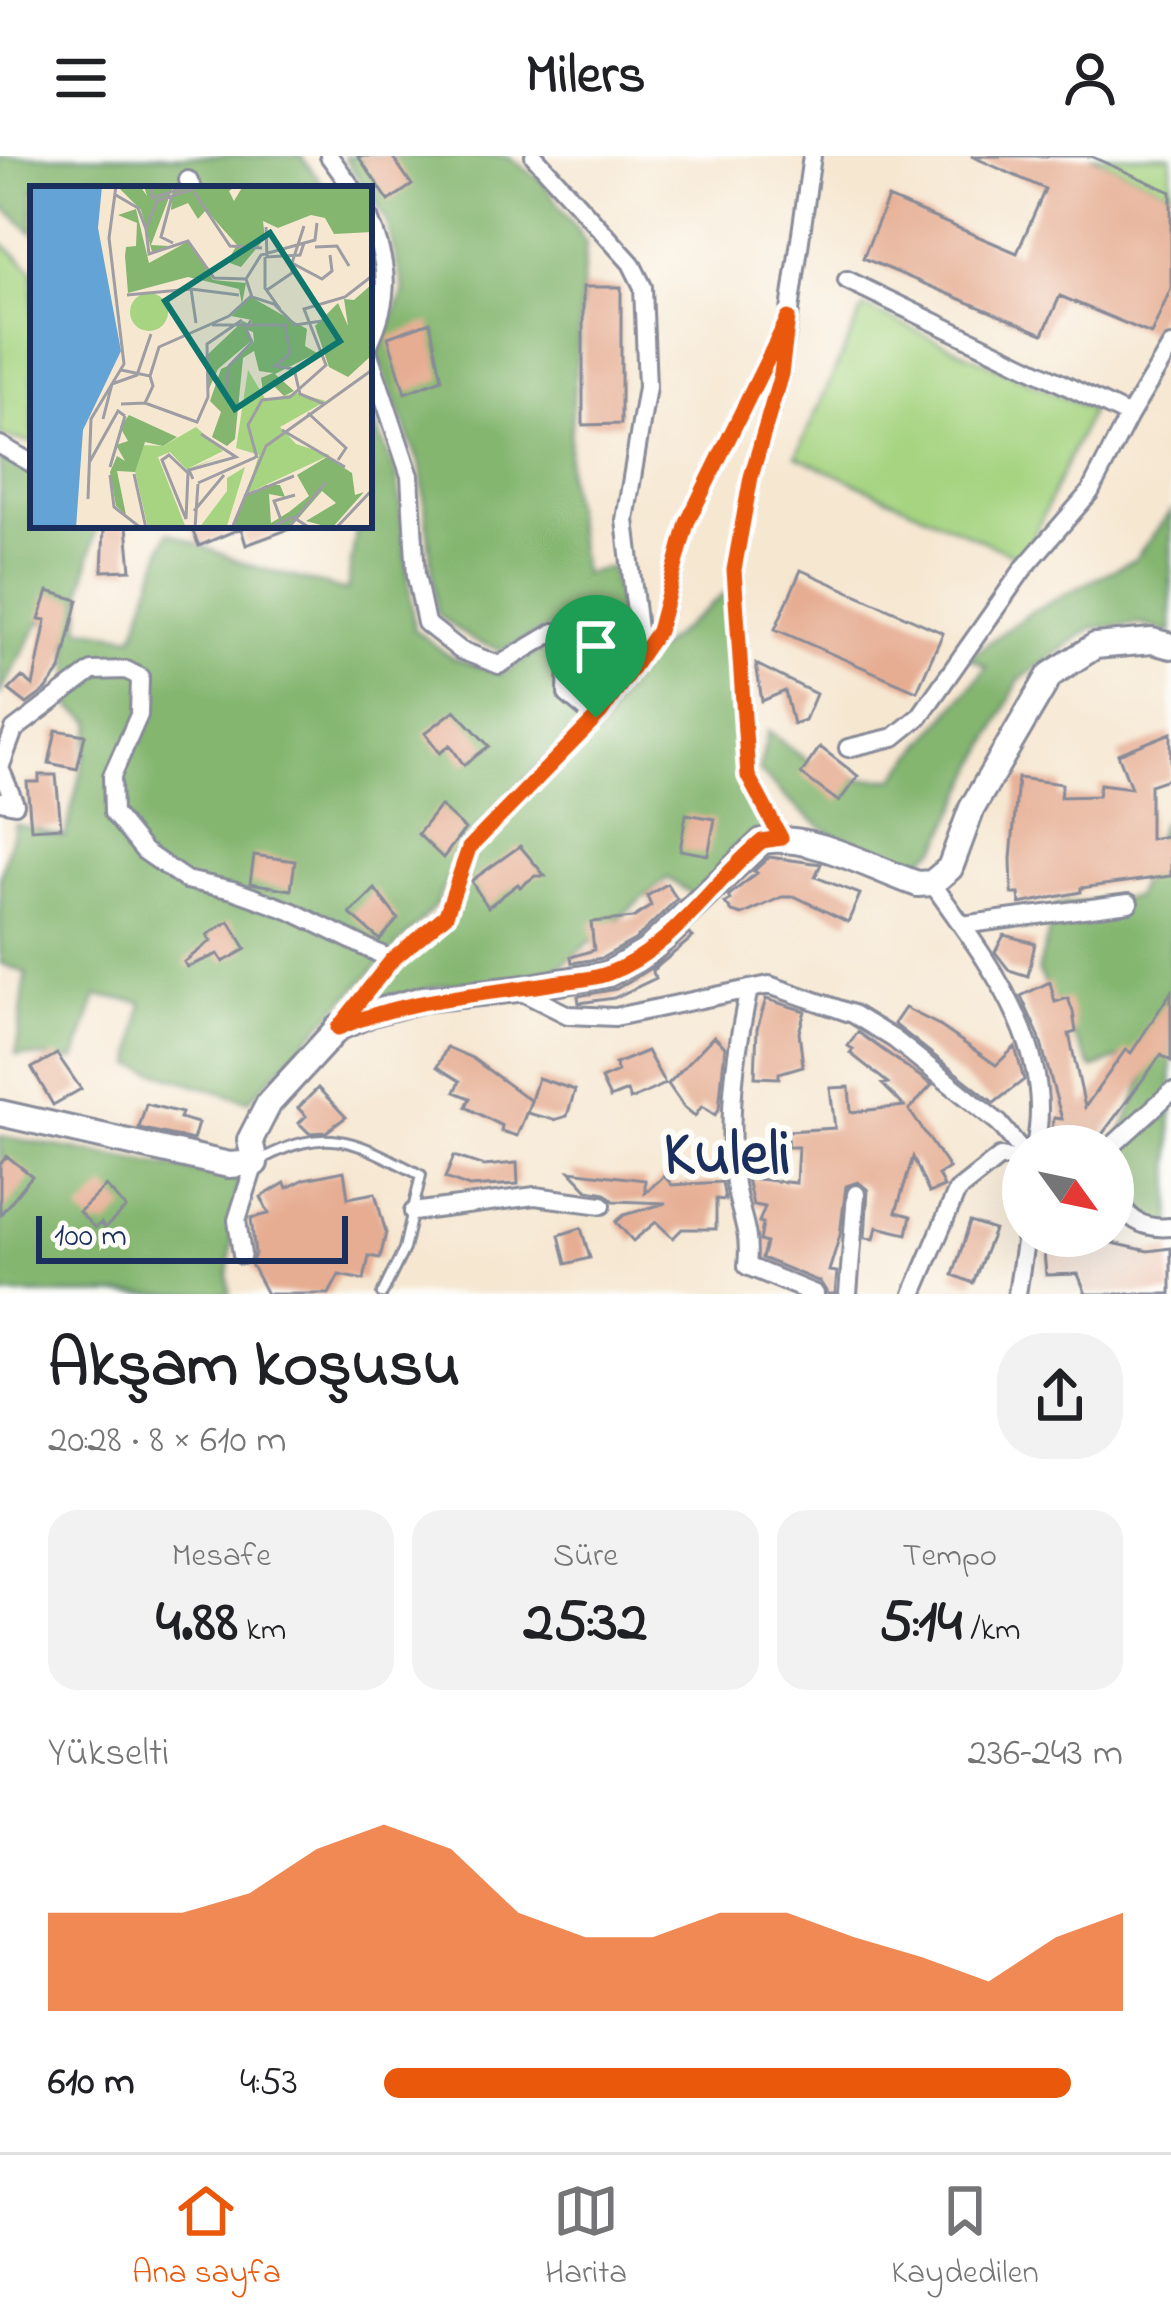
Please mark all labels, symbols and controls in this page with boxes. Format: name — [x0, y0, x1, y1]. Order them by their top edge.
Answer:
text: Milers — [526, 39, 646, 117]
icon: menu — [48, 45, 114, 111]
icon: person — [1057, 45, 1123, 111]
inset map — [30, 186, 372, 528]
pin — [545, 595, 647, 718]
icon: arrive — [563, 613, 629, 679]
district label: Kuleli — [663, 1112, 791, 1204]
north arrow — [1002, 1125, 1134, 1257]
map controls — [1002, 1125, 1134, 1257]
scale bar — [36, 1210, 348, 1263]
text: 100 m — [54, 1213, 127, 1261]
text: Akşam koşusu — [48, 1320, 460, 1416]
button: share — [997, 1333, 1123, 1459]
text: 20:28 · 8 × 610 m — [48, 1413, 287, 1470]
text: Mesafe — [171, 1533, 271, 1581]
text: Süre — [553, 1533, 618, 1581]
text: Tempo — [903, 1533, 997, 1581]
text: 4.88 — [156, 1581, 238, 1668]
text: 25:32 — [524, 1581, 647, 1668]
text: 5:14 — [879, 1581, 962, 1668]
text: km — [238, 1607, 286, 1655]
text: /km — [962, 1607, 1021, 1655]
text: Yükselti — [48, 1726, 169, 1783]
text: 236–243 m — [968, 1726, 1123, 1783]
text: 610 m — [48, 2055, 134, 2112]
text: 4:53 — [240, 2055, 298, 2112]
tab: Ana sayfa — [132, 2178, 281, 2298]
tab: Harita — [545, 2178, 627, 2298]
tab: Kaydedilen — [891, 2178, 1039, 2298]

